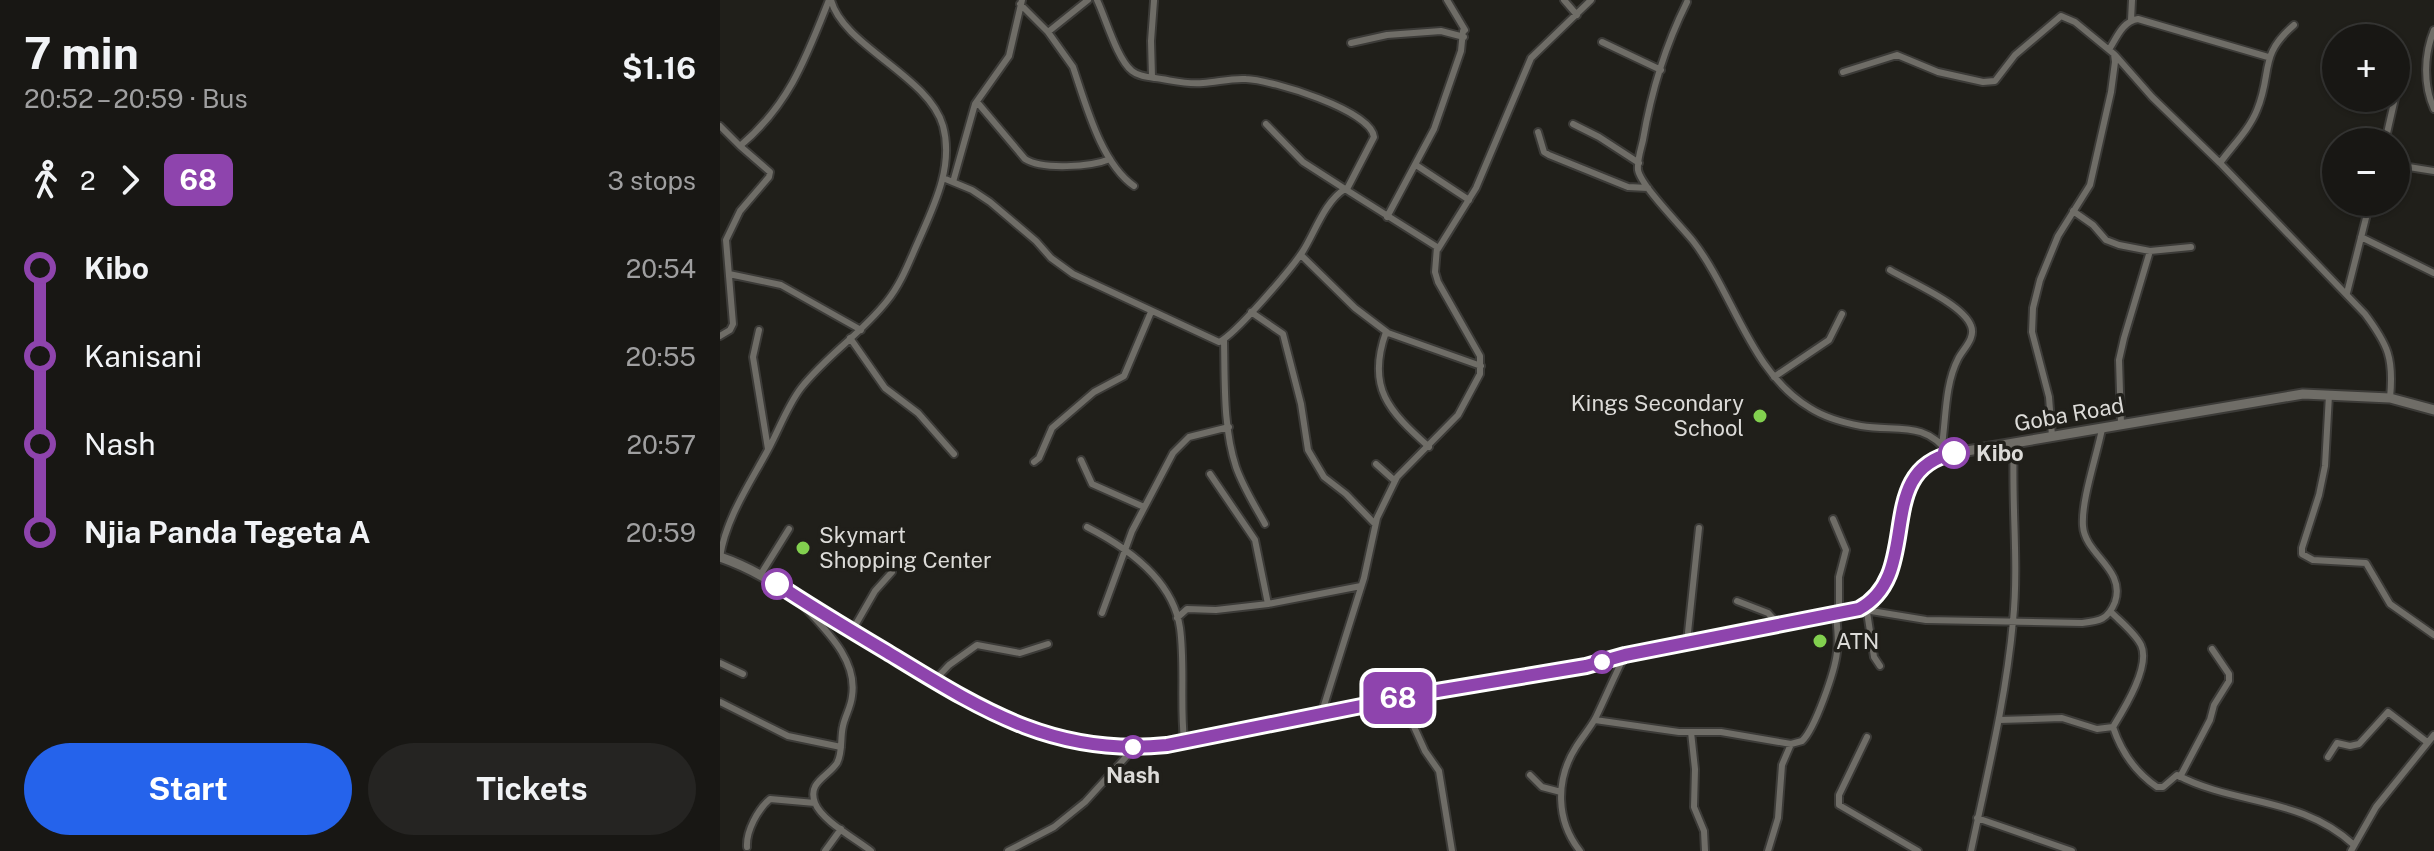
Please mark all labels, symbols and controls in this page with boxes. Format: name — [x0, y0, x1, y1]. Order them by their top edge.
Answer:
map controls — [2322, 24, 2410, 216]
button: + — [2322, 24, 2410, 112]
text: 7 min — [24, 27, 139, 79]
text: $1.16 — [622, 50, 696, 86]
text: 20:52 – 20:59 · Bus — [24, 83, 248, 114]
button: − — [2322, 128, 2410, 216]
icon: walk — [24, 158, 68, 202]
icon: forward — [108, 158, 152, 202]
text: 68 — [180, 163, 217, 196]
text: 2 — [80, 165, 96, 196]
text: 3 stops — [607, 165, 696, 196]
text: Kibo — [84, 250, 149, 286]
text: 20:54 — [626, 253, 696, 284]
text: Kanisani — [84, 338, 202, 374]
text: 20:55 — [625, 341, 696, 372]
place label: Kings Secondary School — [1571, 390, 1744, 441]
street label: Goba Road — [2012, 392, 2126, 436]
marker: Kings Secondary School — [1751, 407, 1769, 425]
text: Nash — [84, 426, 155, 462]
text: 20:57 — [626, 429, 696, 460]
marker: Kibo — [1939, 438, 1969, 468]
place label: Kibo — [1976, 440, 2024, 466]
text: Njia Panda Tegeta A — [84, 514, 371, 550]
text: 20:59 — [626, 517, 696, 548]
place label: Skymart Shopping Center — [819, 522, 992, 573]
marker: Skymart Shopping Center — [794, 539, 812, 557]
unlabelled marker — [762, 569, 792, 599]
place label: ATN — [1836, 628, 1879, 654]
marker: ATN — [1811, 632, 1829, 650]
unlabelled marker — [1591, 651, 1613, 673]
line badge: 68 — [1362, 672, 1434, 724]
text: 68 — [1379, 681, 1417, 714]
marker: Nash — [1122, 736, 1144, 758]
button: Start — [24, 743, 352, 835]
button: Tickets — [368, 743, 696, 835]
place label: Nash — [1106, 762, 1160, 788]

